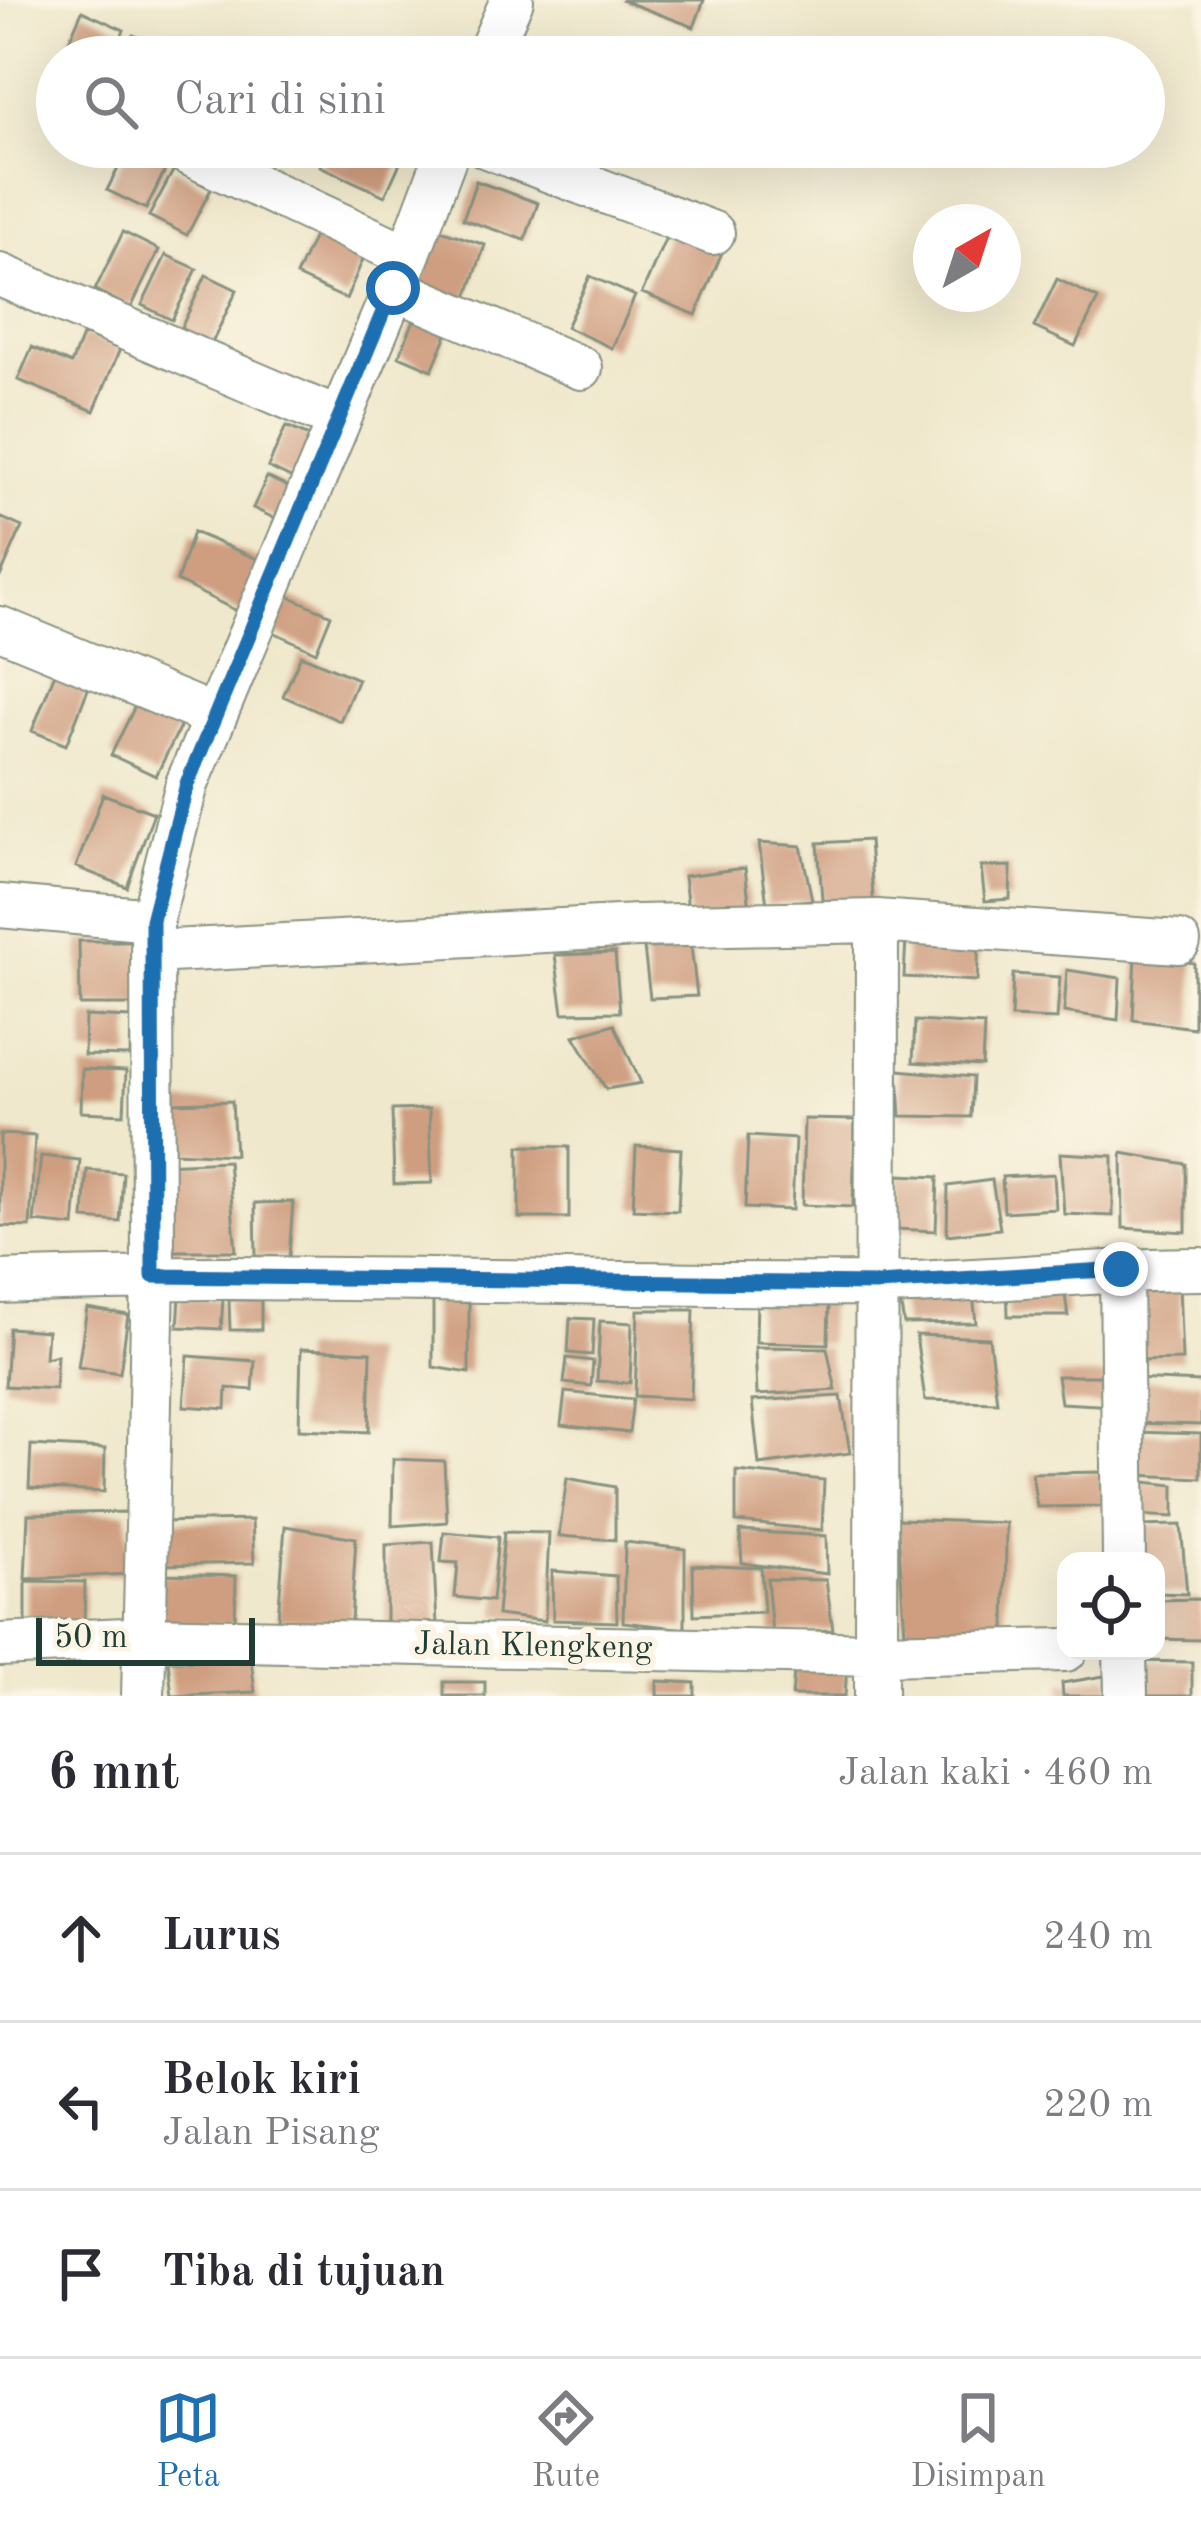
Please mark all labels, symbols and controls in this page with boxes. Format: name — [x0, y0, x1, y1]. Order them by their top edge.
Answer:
search box — [36, 36, 1165, 168]
icon: search — [78, 69, 144, 135]
text: Cari di sini — [174, 79, 386, 124]
north arrow — [913, 204, 1021, 312]
route start — [366, 261, 420, 315]
route end — [1094, 1242, 1148, 1296]
map controls — [1057, 1552, 1165, 1660]
button: locate — [1057, 1552, 1165, 1660]
scale bar — [36, 1612, 255, 1665]
text: 50 m — [54, 1622, 128, 1655]
street label: Jalan Klengkeng — [413, 1628, 653, 1666]
text: 6 mnt — [48, 1749, 180, 1800]
text: Jalan kaki · 460 m — [838, 1754, 1153, 1793]
icon: ahead — [48, 1905, 114, 1971]
text: Lurus — [162, 1915, 281, 1960]
text: 240 m — [1043, 1918, 1153, 1957]
text: Belok kiri — [162, 2059, 361, 2104]
icon: left — [48, 2073, 114, 2139]
text: 220 m — [1043, 2086, 1153, 2125]
text: Jalan Pisang — [162, 2114, 379, 2153]
icon: arrive — [48, 2241, 114, 2307]
text: Tiba di tujuan — [162, 2251, 445, 2296]
tab: Peta — [155, 2385, 221, 2498]
tab: Rute — [532, 2385, 600, 2498]
tab: Disimpan — [910, 2385, 1046, 2498]

